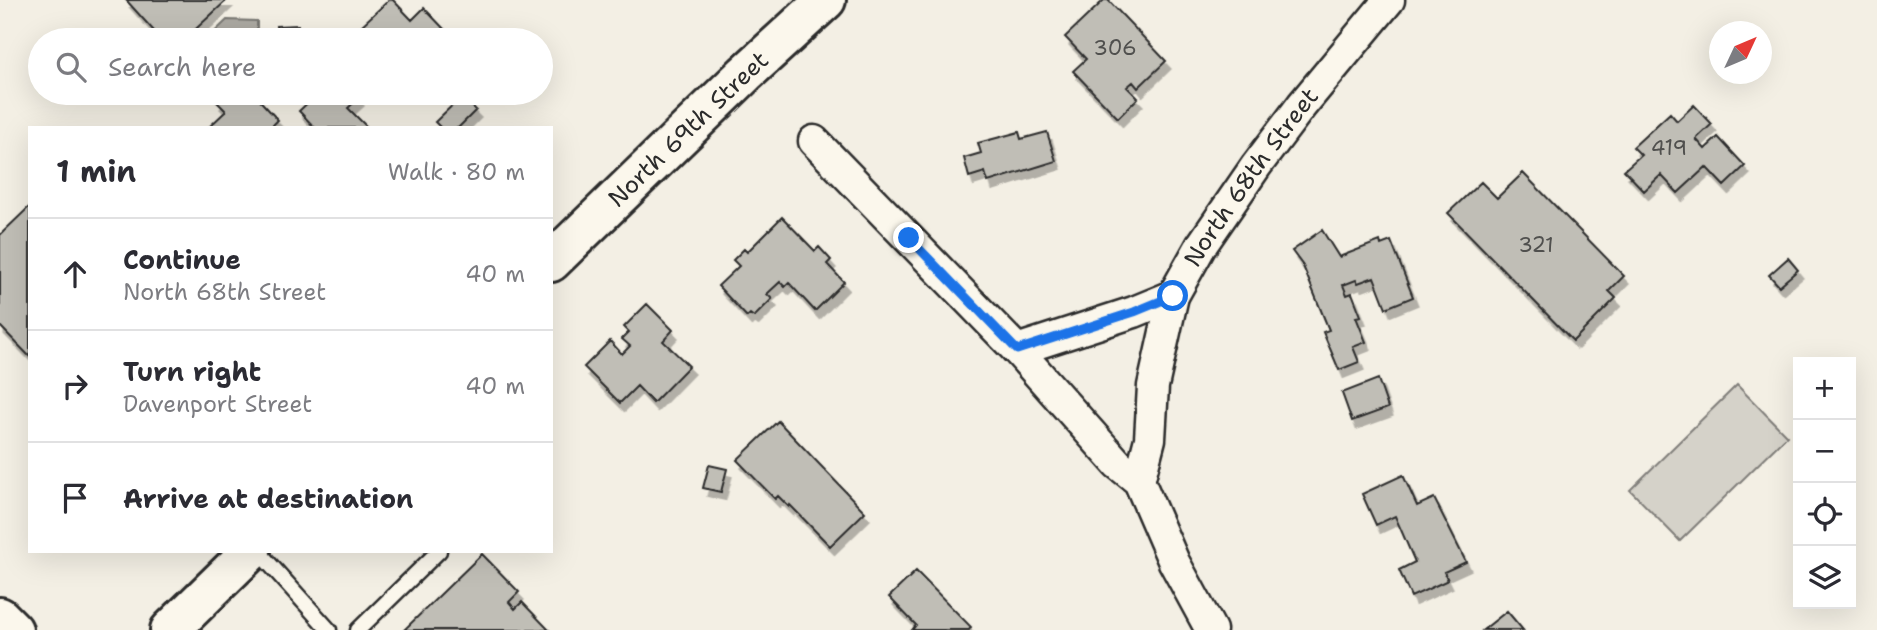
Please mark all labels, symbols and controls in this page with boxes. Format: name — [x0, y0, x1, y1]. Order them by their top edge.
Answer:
north arrow — [1709, 21, 1772, 84]
search box — [28, 28, 553, 105]
house number: 306 — [1093, 34, 1137, 62]
street label: North 69th Street — [601, 44, 775, 214]
icon: search — [52, 48, 90, 86]
text: Search here — [108, 49, 257, 84]
street label: North 68th Street — [1177, 81, 1326, 272]
house number: 419 — [1651, 134, 1687, 162]
text: 1 min — [56, 151, 136, 192]
text: Walk · 80 m — [388, 157, 525, 187]
route end — [893, 222, 924, 253]
house number: 321 — [1518, 231, 1554, 259]
text: Continue — [123, 242, 241, 277]
icon: ahead — [56, 255, 94, 293]
text: 40 m — [465, 259, 525, 289]
text: North 68th Street — [123, 277, 326, 307]
route start — [1157, 280, 1188, 311]
text: Turn right — [123, 354, 261, 389]
map controls — [1793, 357, 1856, 609]
button: + — [1793, 357, 1856, 420]
icon: right — [56, 367, 94, 405]
text: 40 m — [465, 371, 525, 401]
text: Davenport Street — [123, 389, 312, 419]
button: − — [1793, 420, 1856, 483]
icon: arrive — [56, 479, 94, 517]
text: Arrive at destination — [123, 481, 413, 516]
button: locate — [1793, 483, 1856, 546]
button: layers — [1793, 546, 1856, 609]

